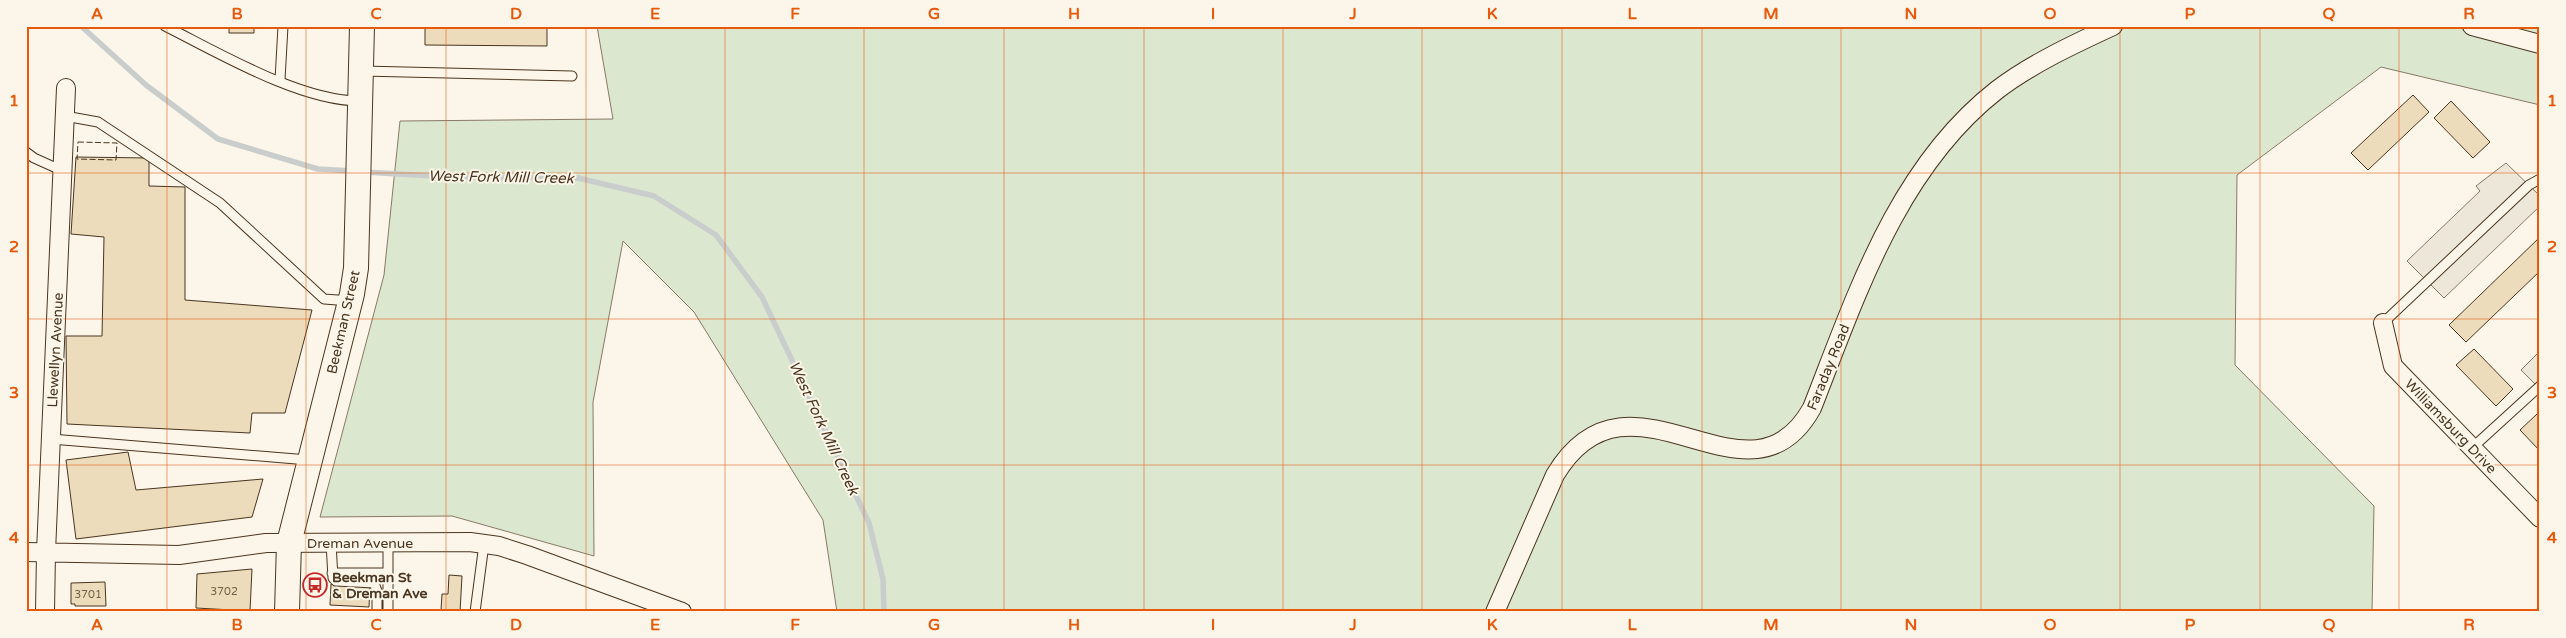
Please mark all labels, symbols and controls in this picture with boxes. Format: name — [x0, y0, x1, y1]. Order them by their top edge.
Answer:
text: A — [91, 4, 103, 24]
text: B — [231, 4, 243, 24]
text: C — [370, 4, 382, 24]
text: D — [510, 4, 522, 24]
text: E — [650, 4, 660, 24]
text: F — [790, 4, 800, 24]
text: G — [928, 4, 940, 24]
text: H — [1068, 4, 1080, 24]
text: I — [1211, 4, 1215, 24]
text: J — [1348, 4, 1357, 24]
text: K — [1487, 4, 1498, 24]
text: L — [1627, 4, 1637, 24]
text: M — [1763, 4, 1779, 24]
text: N — [1905, 4, 1917, 24]
text: O — [2044, 4, 2057, 24]
text: P — [2185, 4, 2196, 24]
text: Q — [2323, 4, 2336, 24]
text: R — [2463, 4, 2475, 24]
text: 1 — [9, 91, 19, 111]
text: 1 — [2547, 91, 2557, 111]
water label: West Fork Mill Creek — [428, 167, 576, 187]
text: 2 — [9, 237, 19, 257]
text: 2 — [2547, 237, 2557, 257]
street label: Beekman Street — [323, 268, 364, 376]
street label: Llewellyn Avenue — [44, 292, 67, 408]
street label: Faraday Road — [1803, 322, 1853, 413]
water label: West Fork Mill Creek — [785, 358, 864, 499]
street label: Williamsburg Drive — [2401, 376, 2500, 477]
text: 3 — [9, 383, 19, 403]
text: 3 — [2547, 383, 2557, 403]
text: 4 — [9, 528, 19, 548]
text: 4 — [2547, 528, 2557, 548]
street label: Dreman Avenue — [307, 535, 413, 552]
place label: Beekman St & Dreman Ave — [332, 569, 427, 602]
bus stop icon: Beekman St & Dreman Ave — [302, 572, 328, 598]
house number: 3702 — [210, 585, 238, 598]
house number: 3701 — [74, 588, 102, 601]
text: A — [91, 615, 103, 635]
text: B — [231, 615, 243, 635]
text: C — [370, 615, 382, 635]
text: D — [510, 615, 522, 635]
text: E — [650, 615, 660, 635]
text: F — [790, 615, 800, 635]
text: G — [928, 615, 940, 635]
text: H — [1068, 615, 1080, 635]
text: I — [1211, 615, 1215, 635]
text: J — [1348, 615, 1357, 635]
text: K — [1487, 615, 1498, 635]
text: L — [1627, 615, 1637, 635]
text: M — [1763, 615, 1779, 635]
text: N — [1905, 615, 1917, 635]
text: O — [2044, 615, 2057, 635]
text: P — [2185, 615, 2196, 635]
text: Q — [2323, 615, 2336, 635]
text: R — [2463, 615, 2475, 635]

